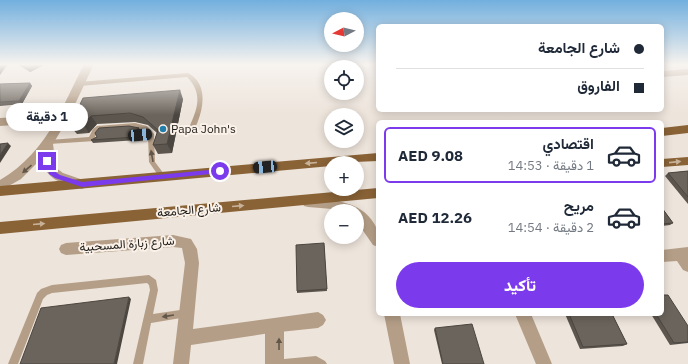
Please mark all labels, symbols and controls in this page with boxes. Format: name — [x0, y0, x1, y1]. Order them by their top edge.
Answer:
north arrow — [324, 12, 364, 52]
map controls — [324, 12, 364, 244]
text: شارع الجامعة — [538, 38, 620, 57]
button: locate — [324, 60, 364, 100]
text: الفاروق — [577, 76, 620, 95]
callout: 1 دقيقة — [6, 103, 88, 131]
text: 1 دقيقة — [26, 108, 68, 125]
button: layers — [324, 108, 364, 148]
place label: Papa John's — [171, 121, 236, 136]
marker: Papa John's — [158, 124, 168, 134]
car — [128, 128, 152, 142]
text: اقتصادي — [542, 134, 594, 153]
icon: car — [606, 137, 642, 173]
text: AED 9.08 — [398, 146, 463, 165]
one-way arrow — [149, 150, 155, 163]
route end — [38, 152, 56, 170]
button: + — [324, 156, 364, 196]
text: 1 دقيقة · 14:53 — [508, 157, 594, 174]
one-way arrow — [669, 159, 681, 165]
car — [253, 160, 277, 174]
one-way arrow — [305, 160, 317, 166]
route start — [211, 162, 229, 180]
one-way arrow — [21, 165, 32, 174]
text: مريح — [564, 196, 594, 215]
street label: شارع الجامعة — [156, 199, 222, 222]
icon: car — [606, 199, 642, 235]
one-way arrow — [232, 203, 244, 209]
button: − — [324, 204, 364, 244]
text: AED 12.26 — [398, 208, 472, 227]
text: 2 دقيقة · 14:54 — [508, 219, 594, 236]
one-way arrow — [33, 221, 45, 228]
street label: شارع زبارة المسحبية — [79, 233, 175, 256]
button: تأكيد — [396, 262, 644, 308]
one-way arrow — [162, 313, 174, 319]
one-way arrow — [276, 337, 282, 350]

